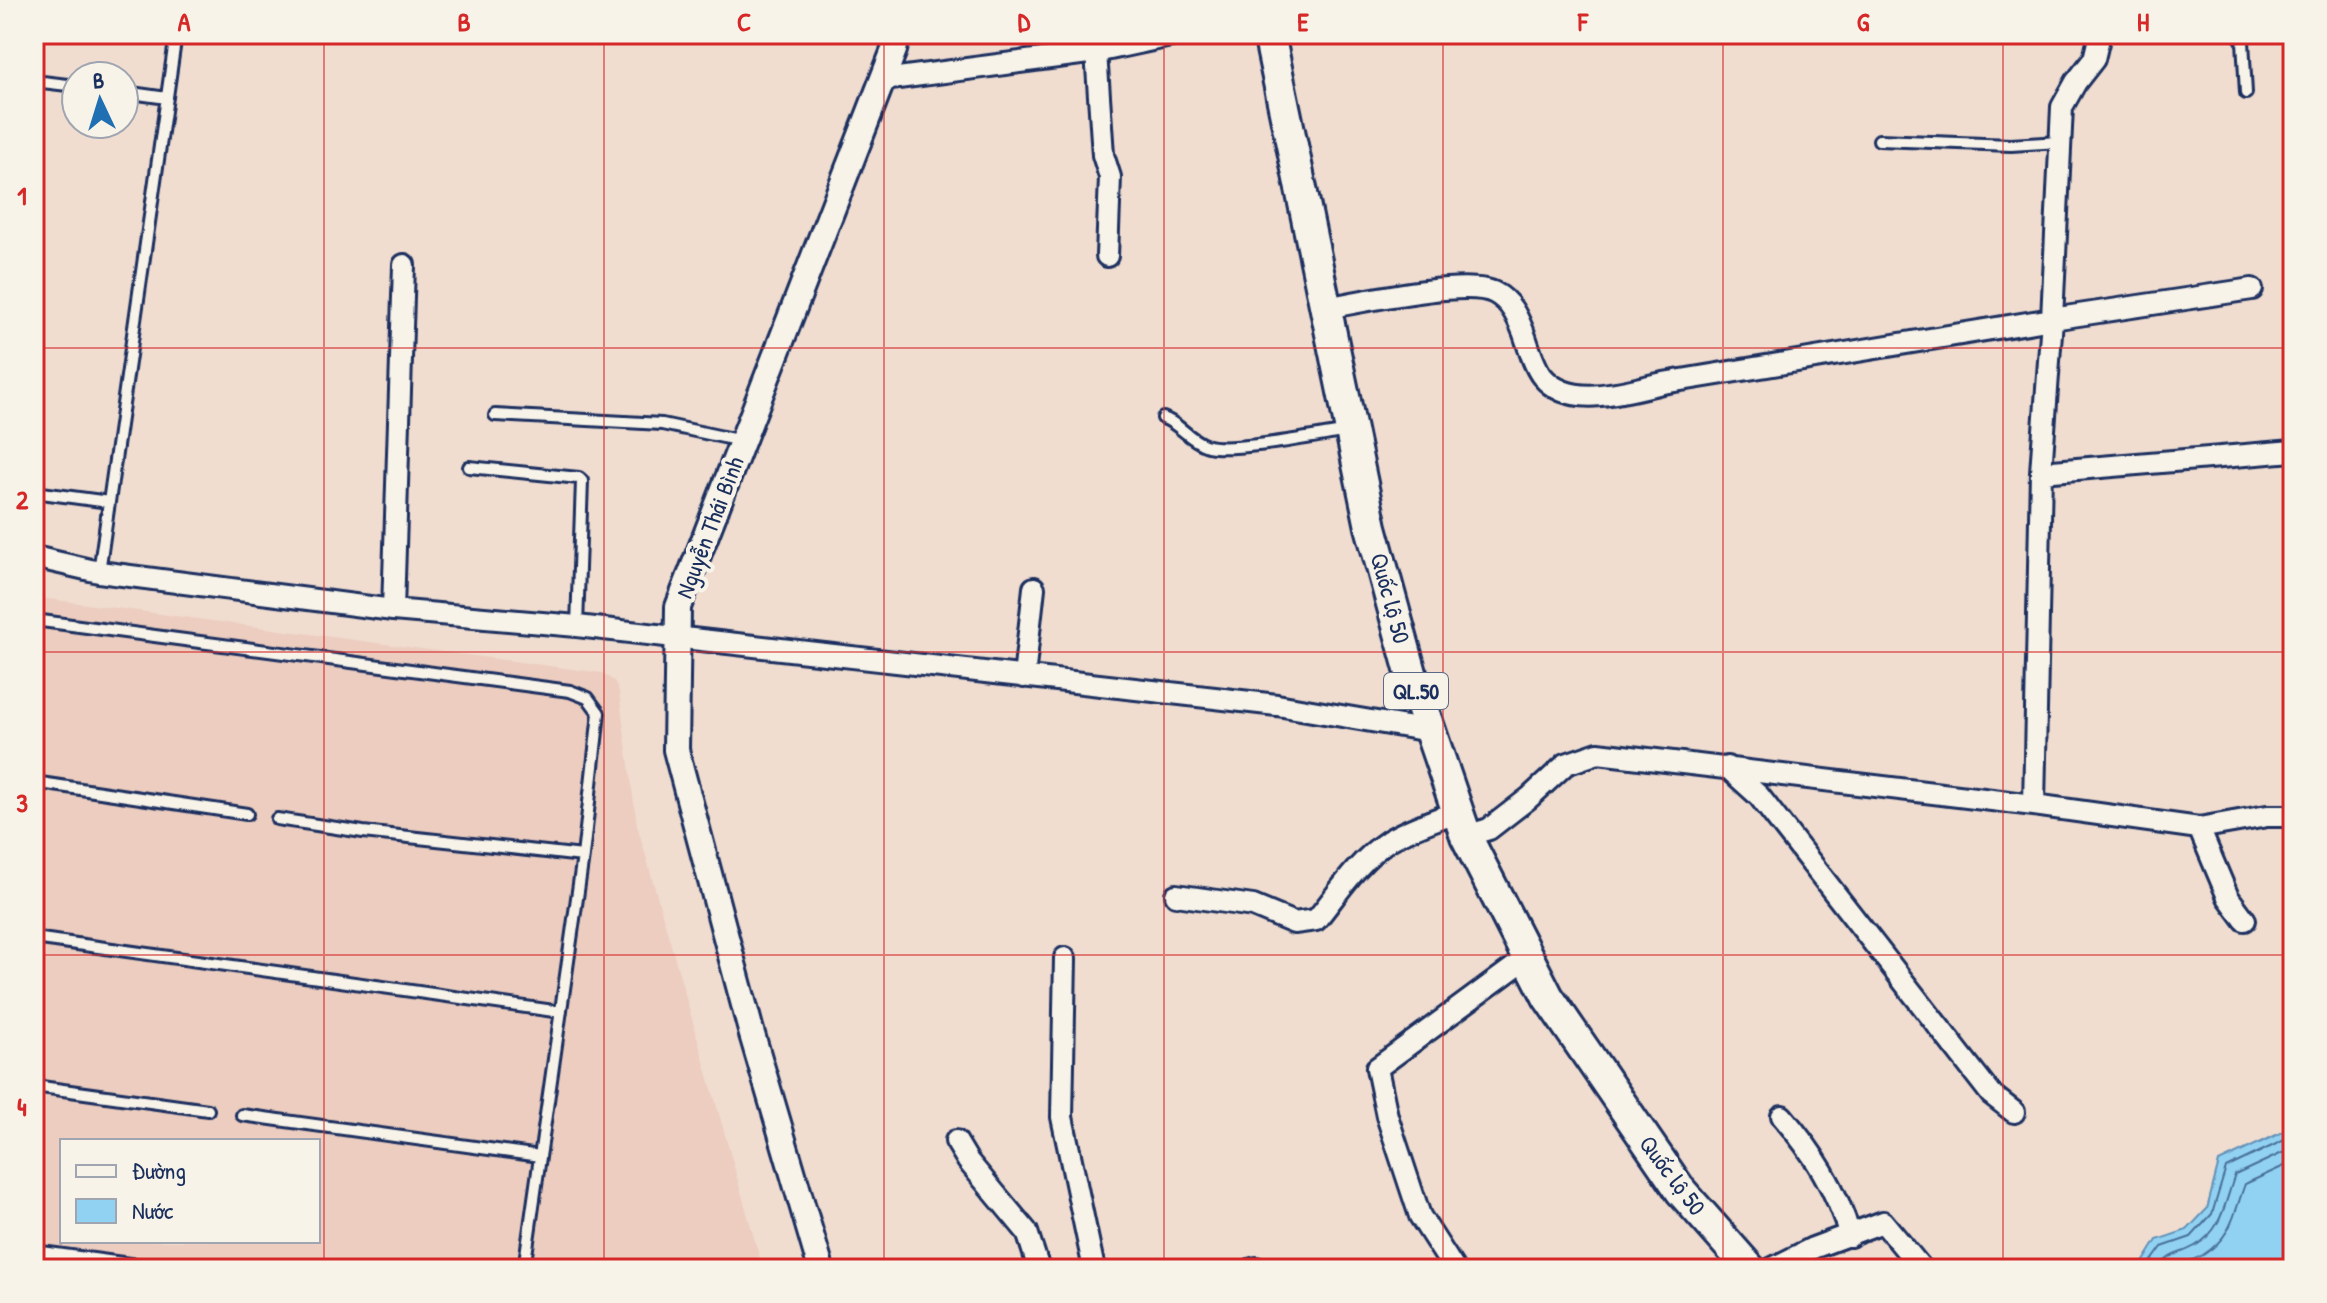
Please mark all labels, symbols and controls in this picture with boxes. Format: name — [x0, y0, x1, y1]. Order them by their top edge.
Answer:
text: A — [178, 4, 191, 39]
text: B — [457, 4, 471, 39]
text: C — [737, 4, 751, 39]
text: D — [1018, 4, 1031, 39]
text: E — [1297, 4, 1309, 39]
text: F — [1577, 4, 1589, 39]
text: G — [1857, 4, 1870, 39]
text: H — [2137, 4, 2149, 39]
north arrow — [60, 60, 140, 140]
text: B — [92, 65, 105, 95]
text: 1 — [17, 178, 27, 213]
street label: Nguyễn Thái Bình — [667, 452, 751, 602]
text: 2 — [16, 482, 29, 517]
street label: Quốc lộ 50 — [1364, 549, 1418, 647]
road number: QL.50 — [1384, 673, 1448, 709]
text: 3 — [16, 785, 28, 820]
text: 4 — [17, 1089, 27, 1124]
street label: Quốc lộ 50 — [1632, 1129, 1714, 1221]
legend — [60, 1139, 320, 1243]
text: Đường — [132, 1154, 186, 1186]
text: Nước — [132, 1194, 174, 1226]

